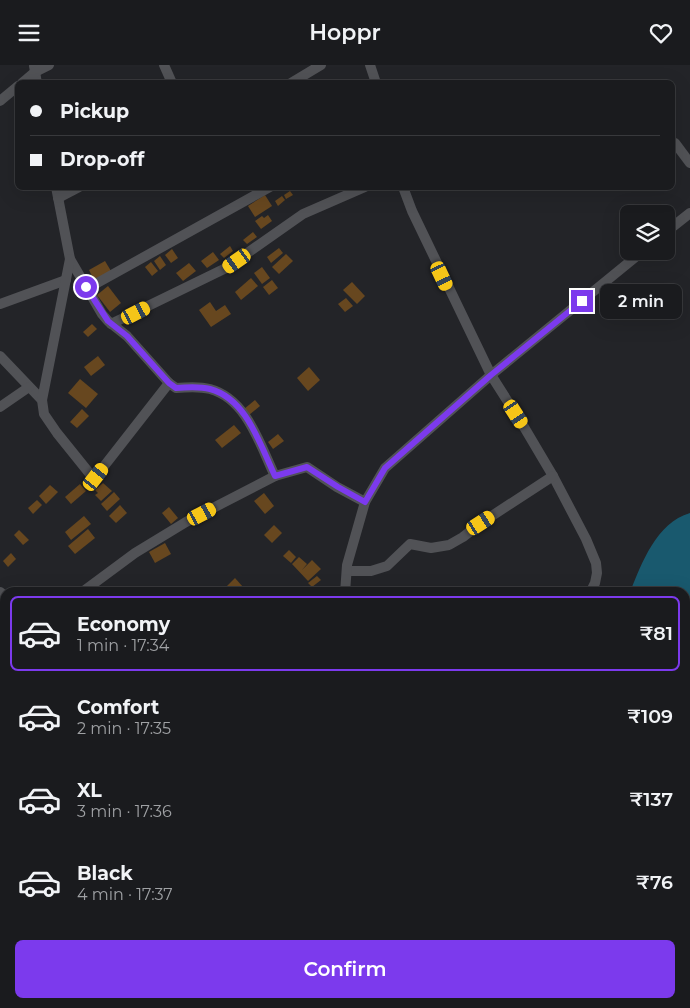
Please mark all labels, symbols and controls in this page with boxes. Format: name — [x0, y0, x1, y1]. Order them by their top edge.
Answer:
icon: menu — [15, 19, 43, 47]
text: Hoppr — [309, 19, 381, 46]
icon: heart — [647, 19, 675, 47]
text: Pickup — [60, 100, 129, 123]
text: Drop-off — [60, 148, 144, 171]
map controls — [620, 205, 675, 260]
button: layers — [620, 205, 675, 260]
car — [220, 246, 253, 276]
car — [428, 259, 455, 293]
route start — [75, 276, 97, 298]
callout: 2 min — [600, 283, 682, 319]
route end — [571, 290, 593, 312]
text: 2 min — [618, 292, 664, 311]
car — [119, 300, 152, 326]
car — [501, 397, 530, 431]
car — [80, 461, 111, 493]
car — [185, 500, 218, 528]
car — [464, 509, 497, 537]
icon: car — [17, 611, 62, 656]
text: Economy — [77, 613, 170, 636]
text: ₹81 — [640, 622, 673, 645]
text: 1 min · 17:34 — [77, 636, 169, 655]
icon: car — [17, 694, 62, 739]
text: Comfort — [77, 696, 159, 719]
text: ₹109 — [627, 705, 673, 728]
text: 2 min · 17:35 — [77, 719, 171, 738]
icon: car — [17, 777, 62, 822]
text: XL — [77, 779, 102, 802]
text: ₹137 — [629, 788, 673, 811]
text: 3 min · 17:36 — [77, 802, 172, 821]
icon: car — [17, 860, 62, 905]
text: Black — [77, 862, 133, 885]
text: ₹76 — [636, 871, 673, 894]
text: 4 min · 17:37 — [77, 885, 173, 904]
button: Confirm — [15, 940, 675, 998]

